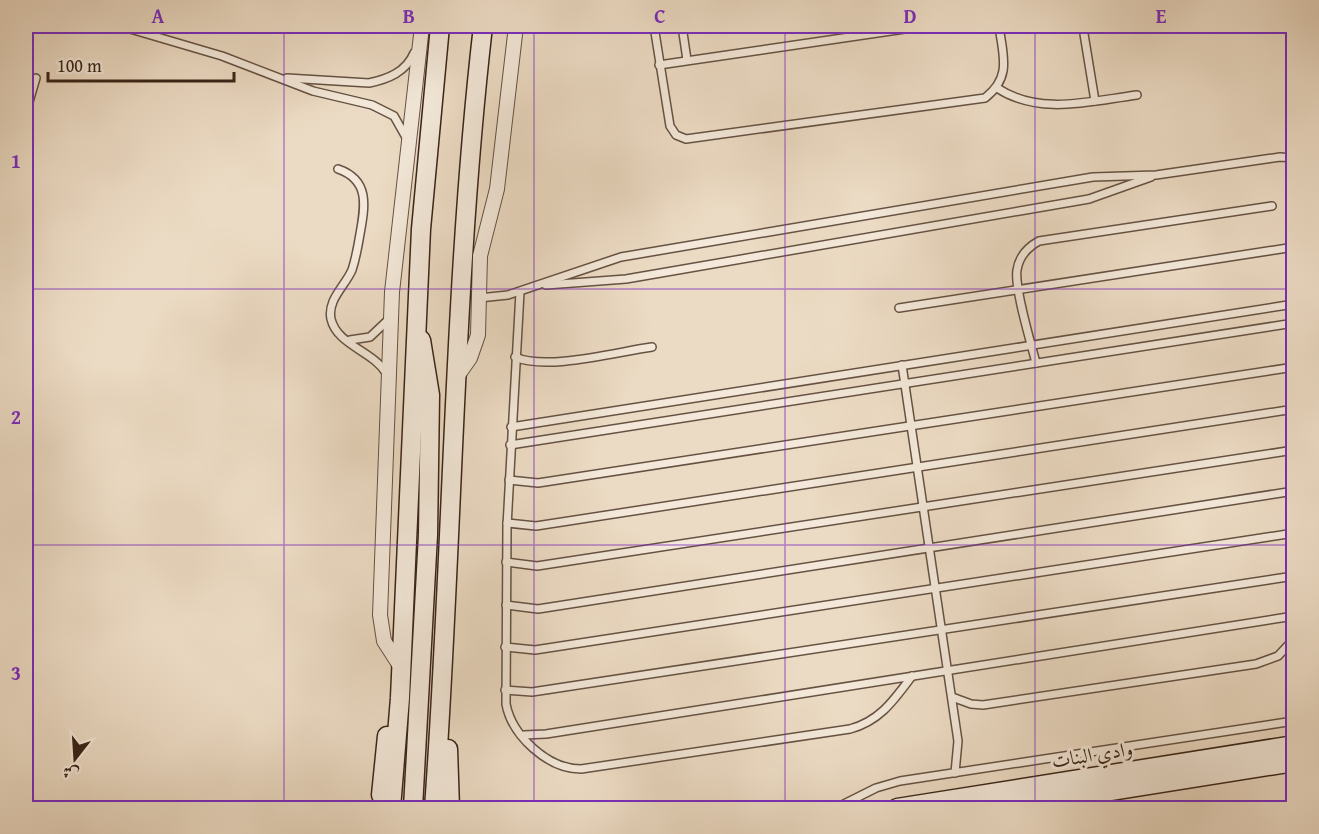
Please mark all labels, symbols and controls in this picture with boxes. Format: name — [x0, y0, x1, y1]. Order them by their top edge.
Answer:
text: A — [152, 1, 165, 30]
text: B — [403, 1, 415, 30]
text: C — [654, 1, 666, 30]
text: D — [903, 1, 917, 30]
text: E — [1156, 1, 1167, 30]
scale bar — [48, 45, 234, 83]
text: 100 m — [57, 52, 102, 79]
text: 1 — [11, 146, 21, 175]
text: 2 — [11, 402, 21, 431]
text: 3 — [11, 658, 21, 687]
north arrow — [45, 729, 105, 789]
street label: وادي البنات — [1049, 733, 1135, 777]
text: ش — [60, 760, 82, 787]

